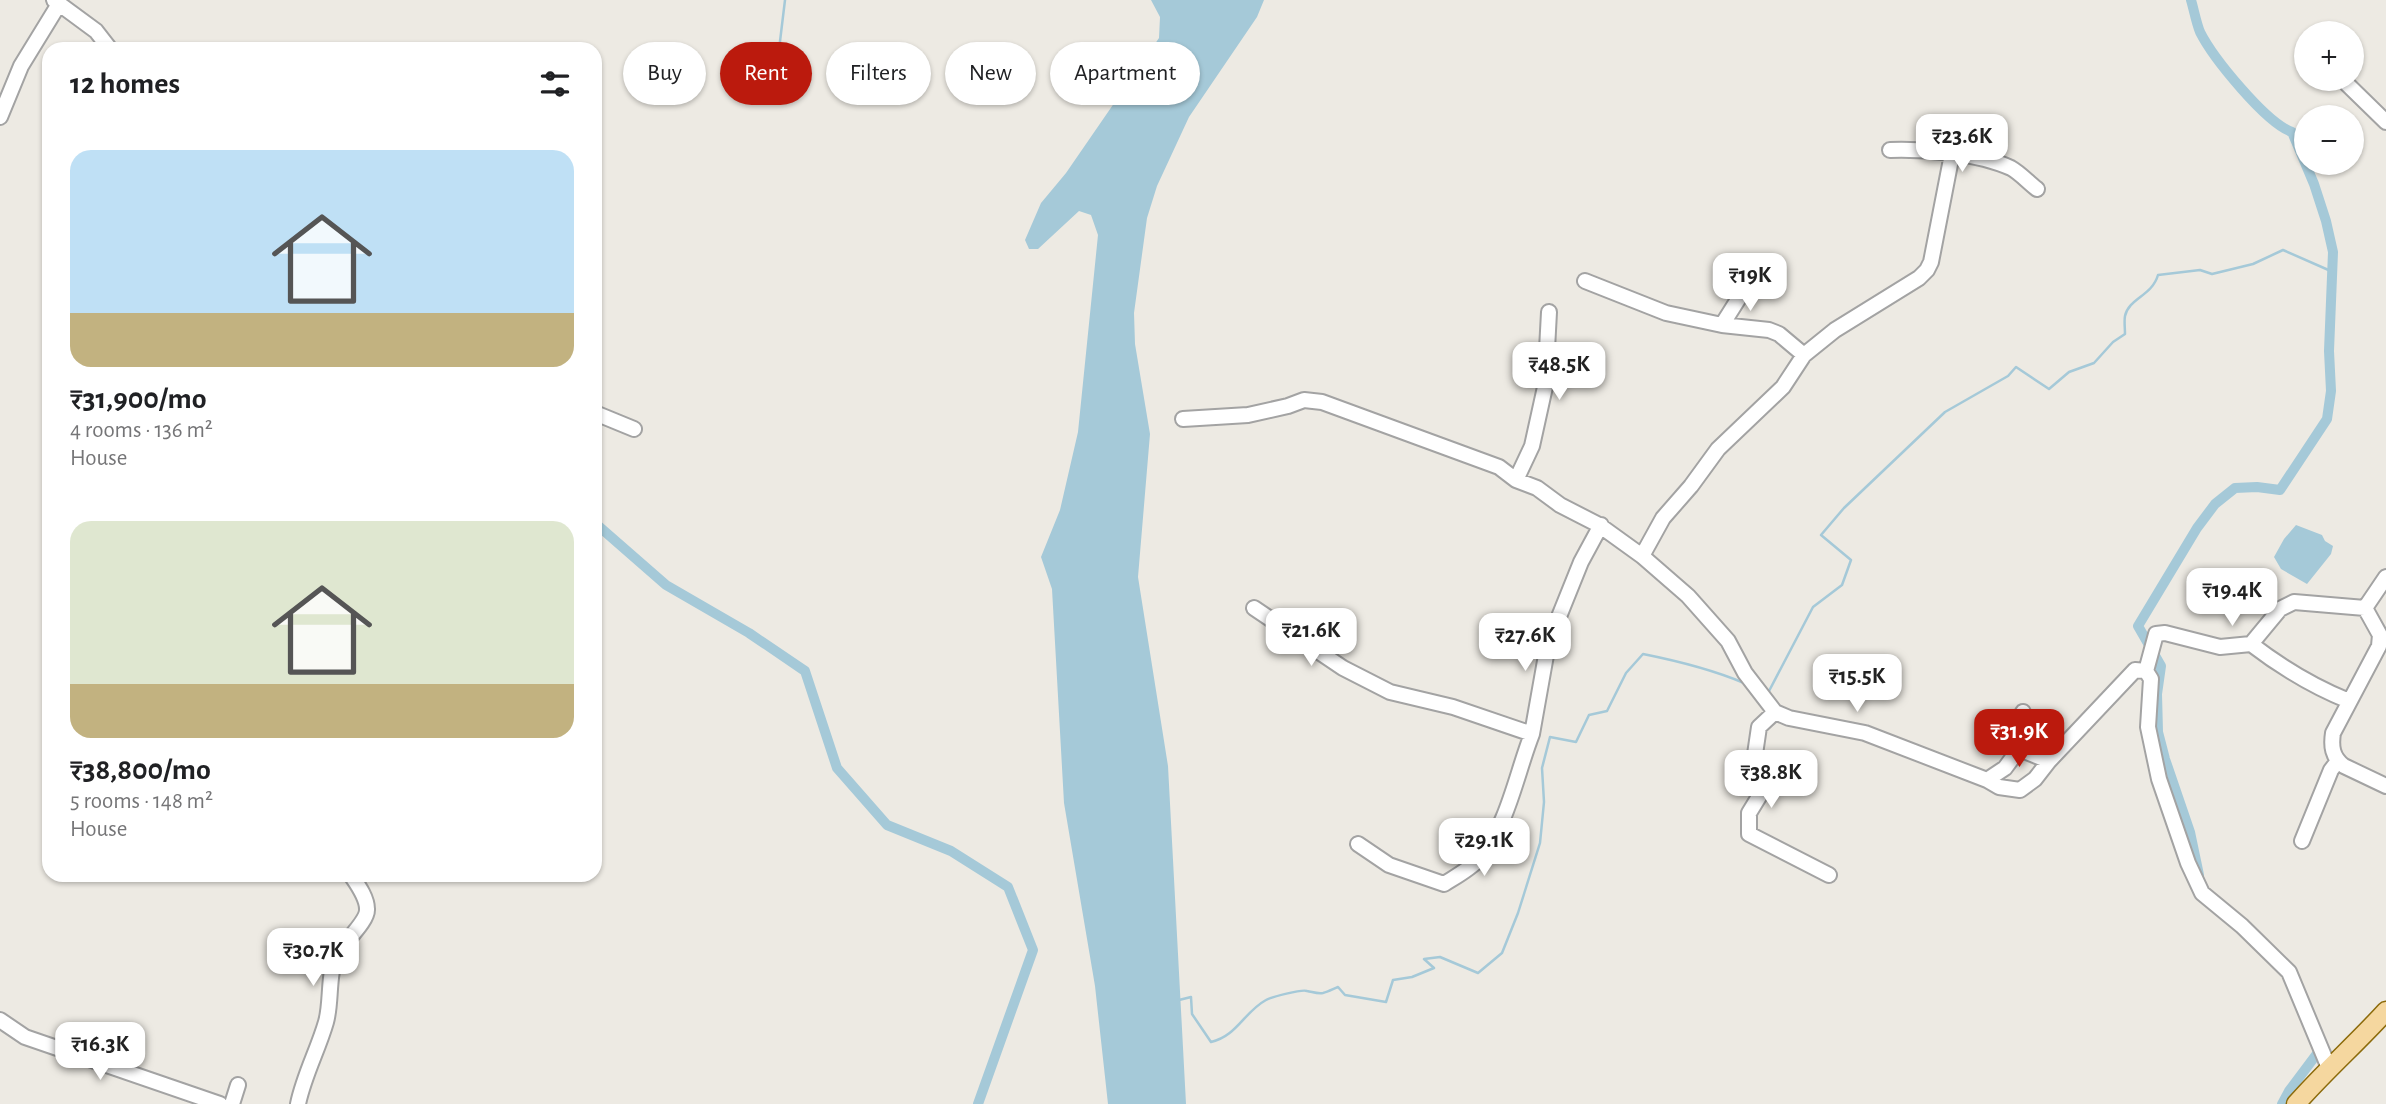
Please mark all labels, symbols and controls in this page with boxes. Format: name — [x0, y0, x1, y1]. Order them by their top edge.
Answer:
map controls — [2294, 21, 2364, 175]
button: + — [2294, 21, 2364, 91]
chip: Buy — [623, 42, 706, 105]
chip: Rent — [720, 42, 812, 105]
chip: Filters — [826, 42, 931, 105]
chip: New — [945, 42, 1036, 105]
chip: Apartment — [1050, 42, 1200, 105]
icon: filters — [536, 65, 574, 103]
text: 12 homes — [70, 69, 180, 99]
button: − — [2294, 105, 2364, 175]
pin: ₹23.6K — [1905, 114, 2019, 174]
text: ₹23.6K — [1932, 125, 1992, 148]
icon: home — [259, 196, 385, 322]
pin: ₹19K — [1709, 254, 1791, 313]
text: ₹19K — [1729, 264, 1771, 287]
pin: ₹48.5K — [1502, 342, 1616, 402]
text: ₹48.5K — [1528, 353, 1590, 376]
text: ₹31,900/mo — [70, 384, 206, 414]
text: 4 rooms · 136 m² — [70, 419, 213, 442]
text: House — [70, 447, 127, 470]
icon: home — [259, 567, 385, 693]
pin: ₹19.4K — [2175, 568, 2289, 628]
text: ₹19.4K — [2202, 579, 2262, 602]
pin: ₹21.6K — [1254, 608, 1368, 668]
pin: ₹27.6K — [1468, 614, 1582, 673]
text: ₹21.6K — [1282, 619, 1340, 642]
text: ₹27.6K — [1495, 624, 1555, 647]
pin: ₹15.5K — [1800, 654, 1914, 714]
text: ₹15.5K — [1829, 665, 1885, 688]
pin: ₹31.9K — [1962, 710, 2076, 769]
text: ₹31.9K — [1990, 720, 2048, 743]
pin: ₹38.8K — [1714, 750, 1828, 810]
text: ₹38,800/mo — [70, 755, 211, 785]
text: ₹38.8K — [1741, 761, 1801, 784]
text: 5 rooms · 148 m² — [70, 790, 213, 813]
text: House — [70, 818, 127, 841]
pin: ₹29.1K — [1427, 818, 1541, 878]
text: ₹29.1K — [1455, 829, 1513, 852]
pin: ₹30.7K — [256, 928, 370, 988]
text: ₹30.7K — [283, 939, 343, 962]
pin: ₹16.3K — [43, 1023, 157, 1082]
text: ₹16.3K — [71, 1033, 129, 1056]

